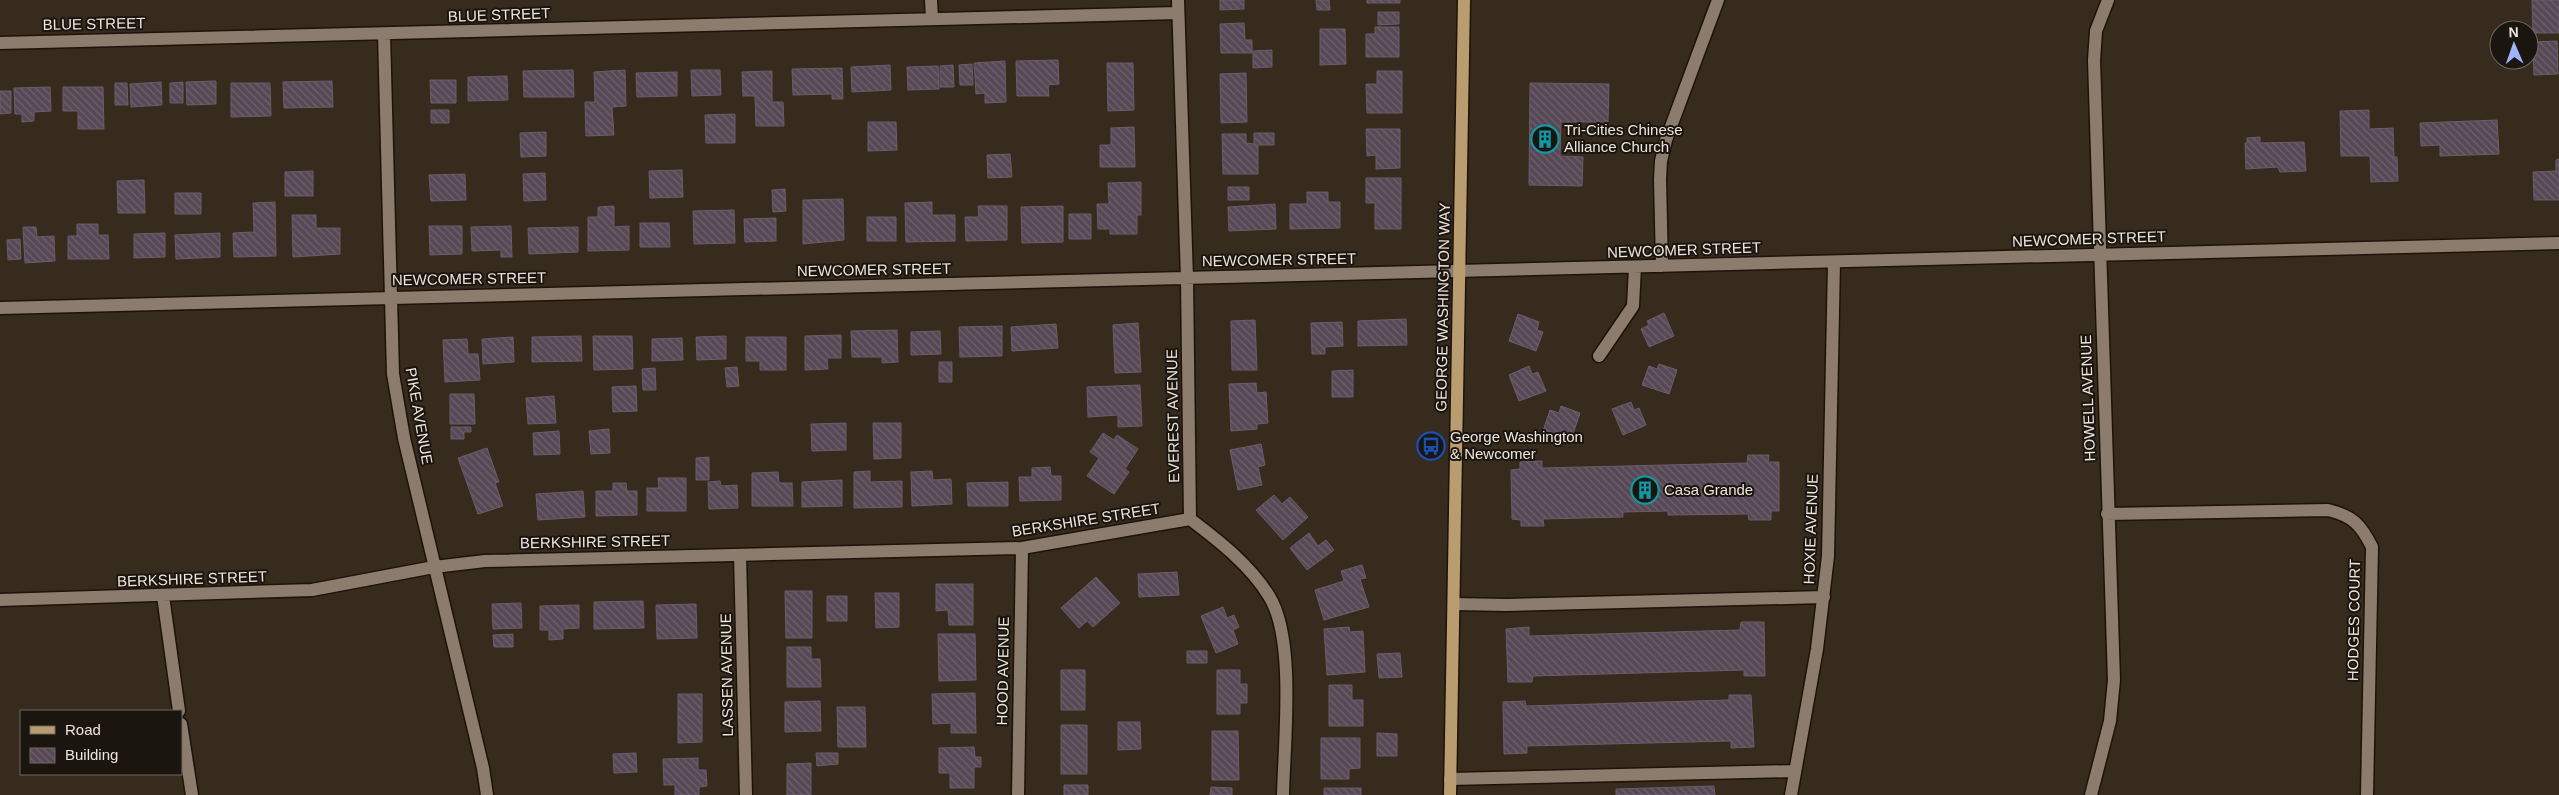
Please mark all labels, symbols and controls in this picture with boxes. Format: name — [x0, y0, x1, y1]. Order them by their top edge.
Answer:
street label: BLUE STREET — [447, 4, 551, 25]
street label: BLUE STREET — [43, 14, 145, 33]
north arrow — [2489, 20, 2539, 70]
text: N — [2508, 24, 2519, 40]
place label: Tri-Cities Chinese Alliance Church — [1564, 121, 1683, 155]
building icon: Tri-Cities Chinese Alliance Church — [1530, 124, 1560, 154]
street label: GEORGE WASHINGTON WAY — [1432, 202, 1453, 412]
street label: NEWCOMER STREET — [2012, 227, 2166, 250]
street label: NEWCOMER STREET — [1607, 238, 1761, 261]
street label: NEWCOMER STREET — [1202, 250, 1356, 269]
street label: NEWCOMER STREET — [797, 260, 951, 279]
street label: NEWCOMER STREET — [392, 269, 546, 288]
street label: HOWELL AVENUE — [2077, 334, 2098, 462]
street label: EVEREST AVENUE — [1163, 349, 1182, 483]
street label: PIKE AVENUE — [403, 366, 436, 466]
place label: George Washington & Newcomer — [1450, 428, 1583, 462]
bus stop icon: George Washington & Newcomer — [1416, 431, 1446, 461]
street label: HOXIE AVENUE — [1800, 473, 1821, 585]
building icon: Casa Grande — [1630, 475, 1660, 505]
place label: Casa Grande — [1664, 481, 1753, 498]
street label: BERKSHIRE STREET — [1011, 499, 1161, 540]
street label: BERKSHIRE STREET — [520, 532, 670, 551]
street label: HODGES COURT — [2344, 559, 2363, 681]
street label: BERKSHIRE STREET — [117, 567, 267, 590]
street label: LASSEN AVENUE — [717, 613, 736, 737]
street label: HOOD AVENUE — [993, 616, 1012, 726]
legend — [20, 710, 182, 775]
text: Road — [65, 721, 101, 738]
text: Building — [65, 746, 118, 763]

